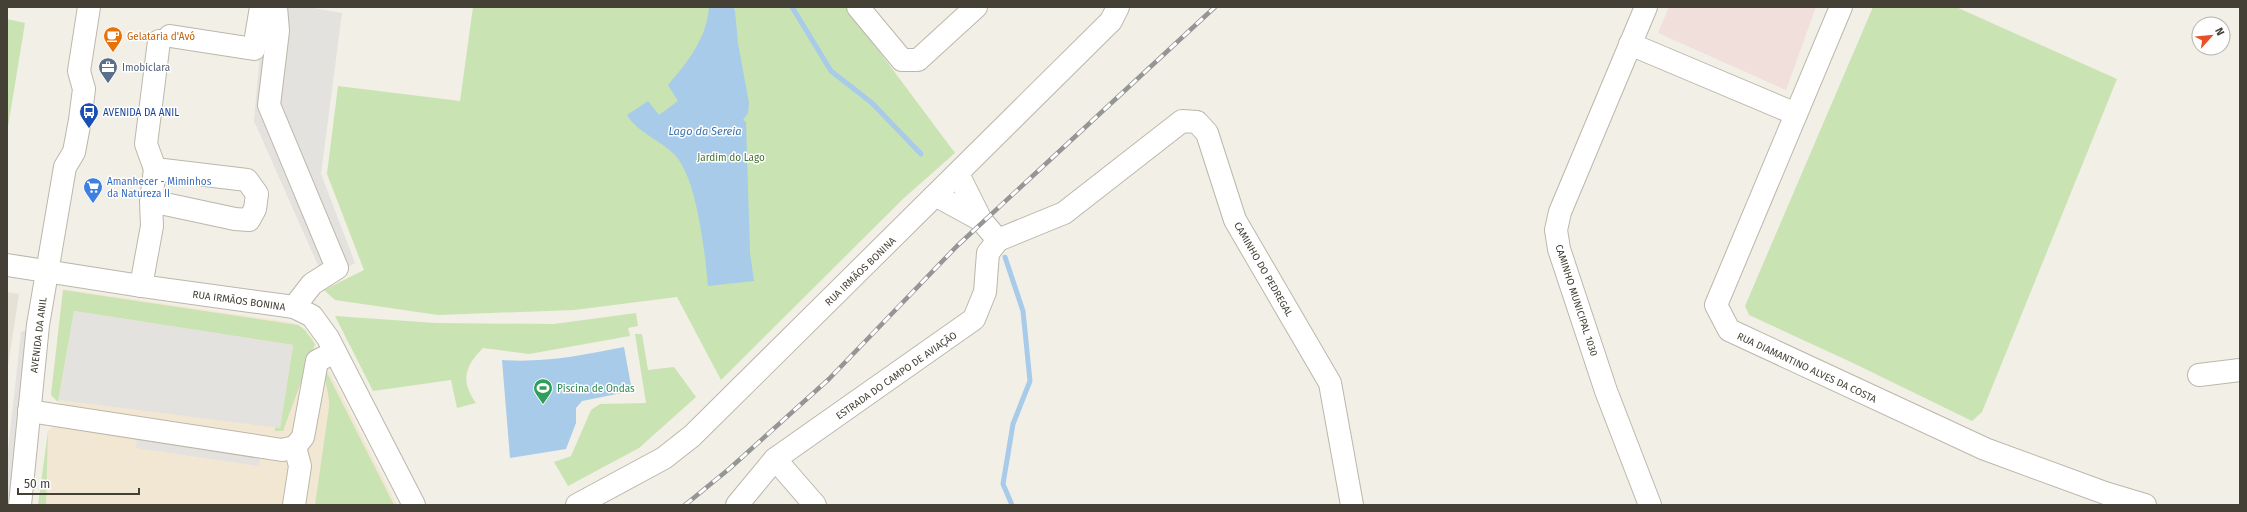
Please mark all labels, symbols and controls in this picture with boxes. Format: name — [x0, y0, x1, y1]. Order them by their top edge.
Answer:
north arrow — [2191, 16, 2231, 56]
cafe icon: Gelataria d'Avó — [102, 25, 124, 53]
text: N — [2212, 25, 2227, 38]
place label: Gelataria d'Avó — [127, 31, 195, 43]
office icon: Imobiclara — [97, 56, 119, 84]
place label: Imobiclara — [122, 62, 170, 74]
bus stop icon: AVENIDA DA ANIL — [78, 101, 100, 129]
place label: AVENIDA DA ANIL — [103, 107, 179, 119]
water label: Lago da Sereia — [668, 125, 742, 138]
park label: Jardim do Lago — [697, 152, 765, 164]
supermarket icon: Amanhecer - Miminhos da Natureza II — [82, 176, 104, 204]
place label: Amanhecer - Miminhos da Natureza II — [107, 176, 212, 200]
street label: CAMINHO DO PEDREGAL — [1231, 220, 1295, 319]
street label: RUA IRMÃOS BONINA — [822, 234, 899, 309]
street label: CAMINHO MUNICIPAL 1030 — [1552, 243, 1600, 358]
street label: RUA IRMÃOS BONINA — [192, 288, 286, 313]
street label: AVENIDA DA ANIL — [28, 297, 50, 374]
street label: ESTRADA DO CAMPO DE AVIAÇÃO — [833, 328, 959, 422]
street label: RUA DIAMANTINO ALVES DA COSTA — [1735, 330, 1878, 406]
sports icon: Piscina de Ondas — [532, 377, 554, 405]
place label: Piscina de Ondas — [557, 383, 635, 395]
scale bar — [18, 470, 139, 496]
text: 50 m — [24, 477, 50, 491]

